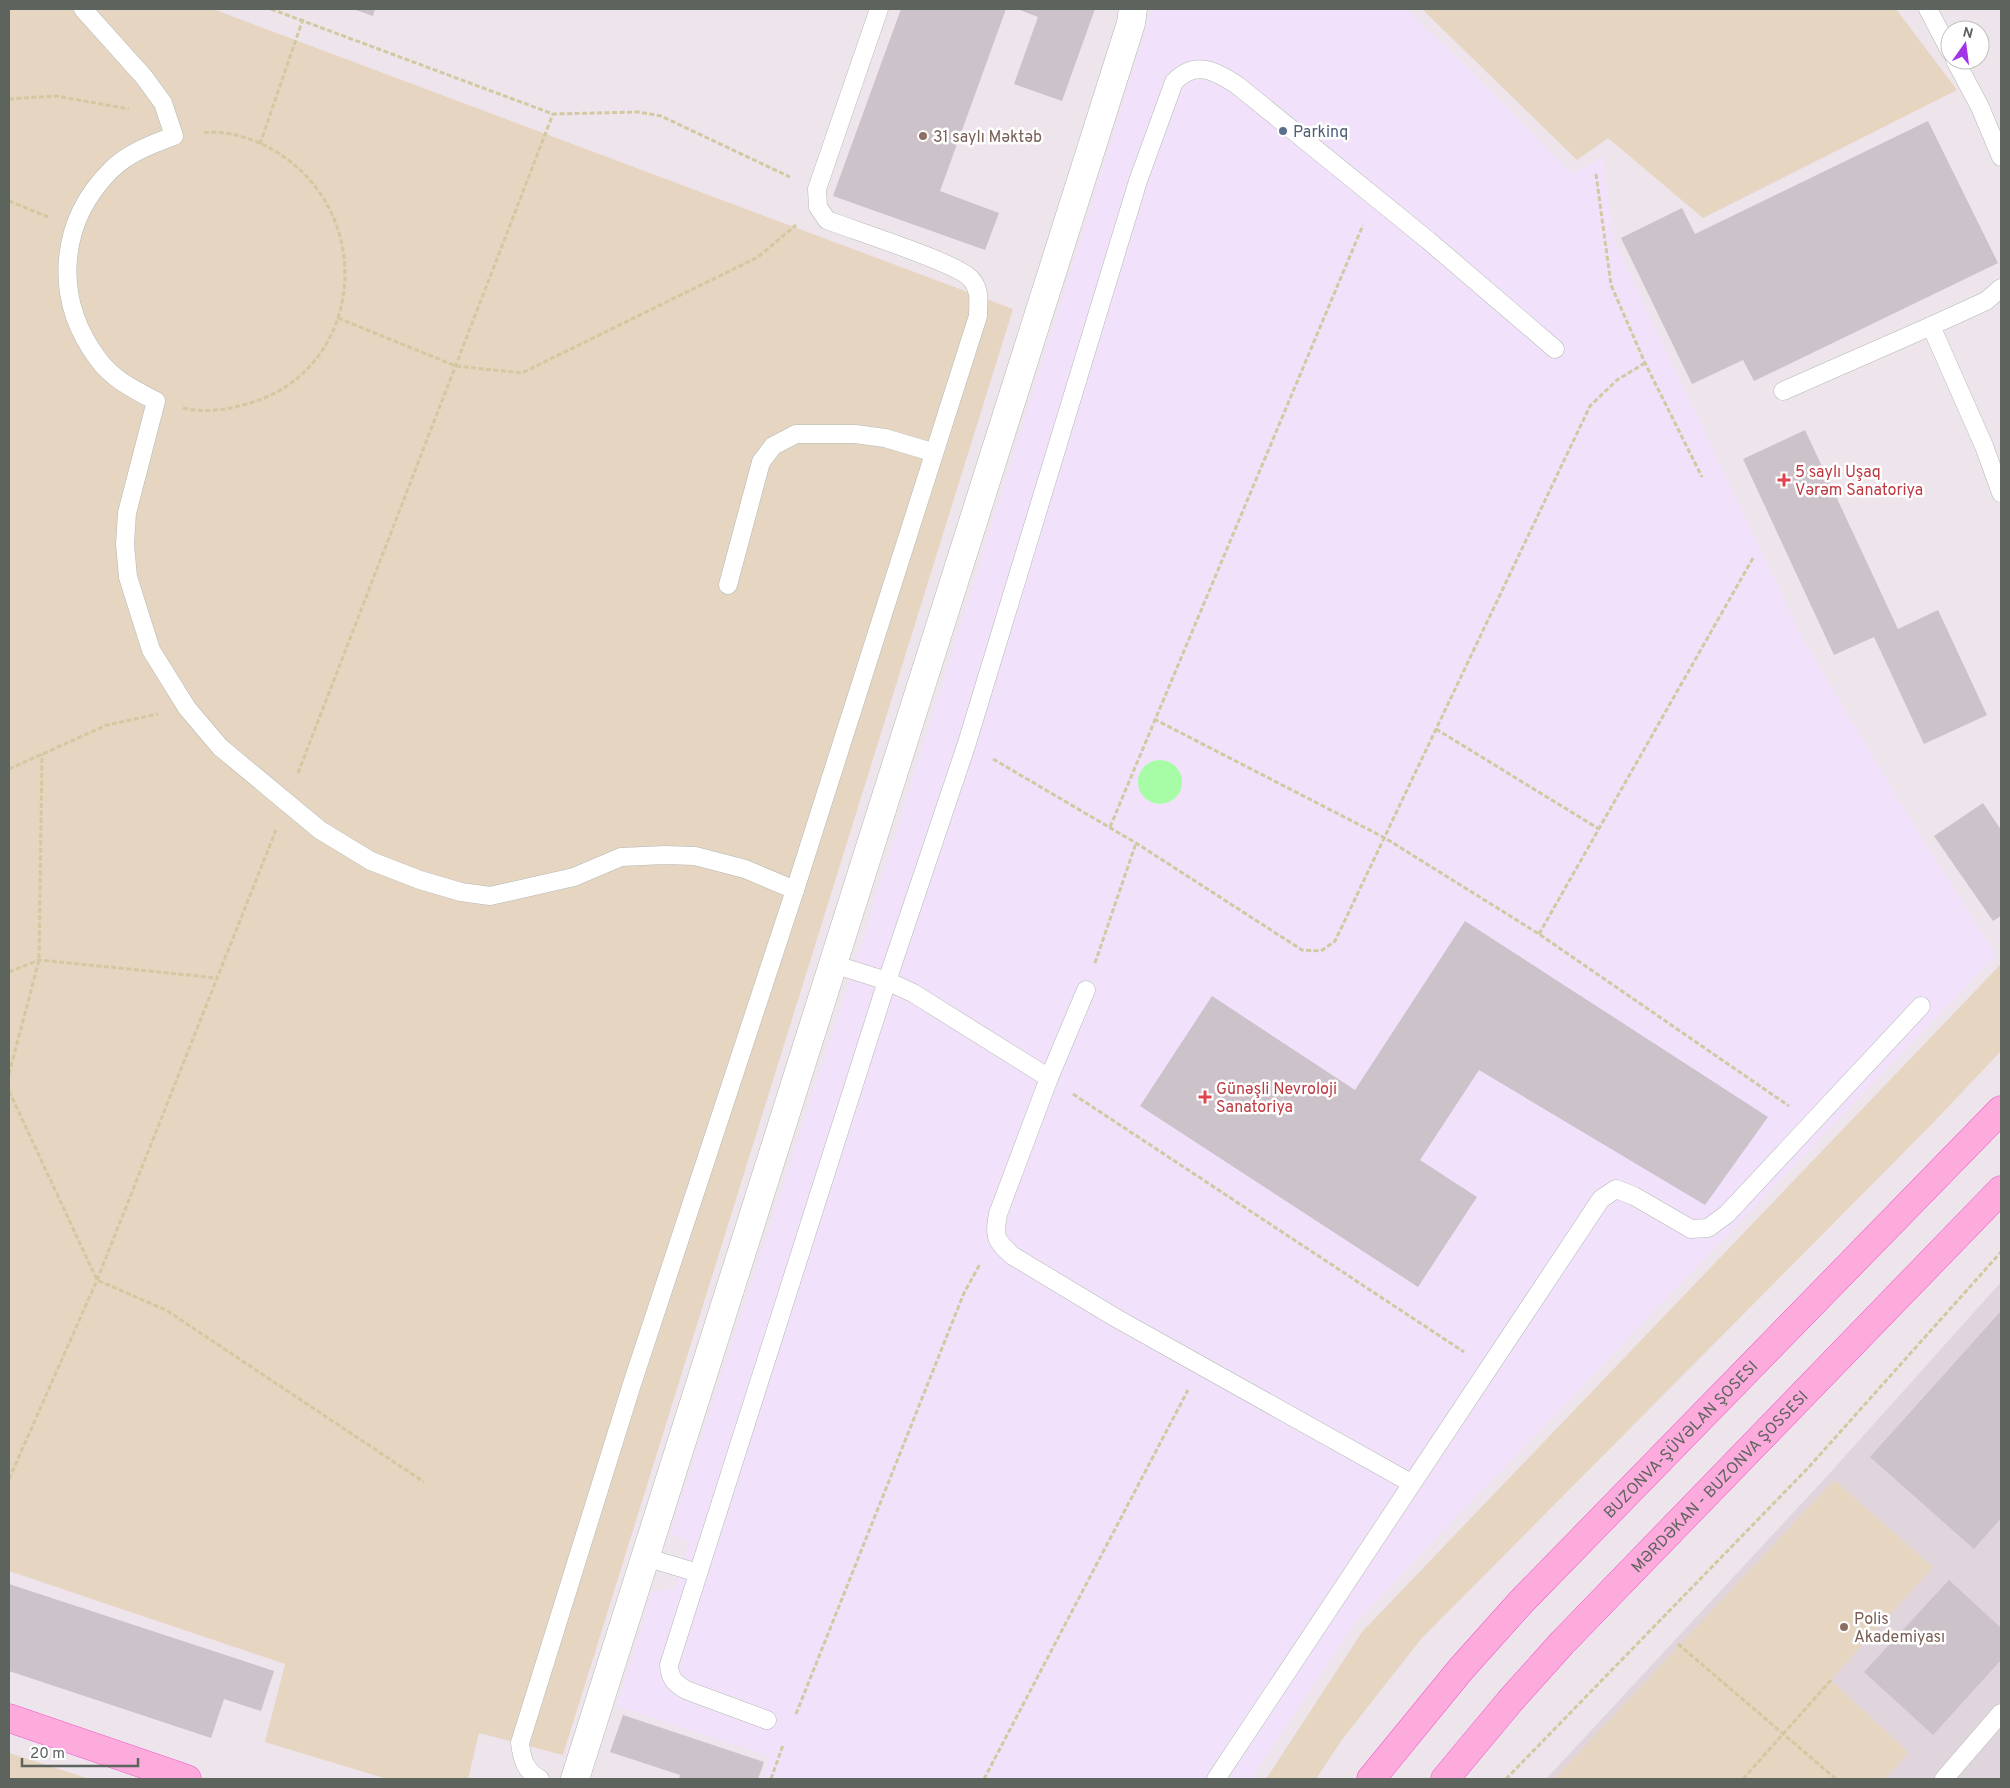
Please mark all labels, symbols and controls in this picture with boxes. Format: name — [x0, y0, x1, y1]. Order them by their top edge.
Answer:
north arrow — [1940, 20, 1990, 70]
text: N — [1961, 24, 1975, 43]
place label: Parkinq — [1293, 123, 1348, 143]
marker: Parkinq — [1277, 125, 1289, 137]
place label: 31 saylı Məktəb — [933, 128, 1042, 148]
marker: 31 saylı Məktəb — [917, 130, 929, 142]
place label: 5 saylı Uşaq Vərəm Sanatoriya — [1795, 463, 1923, 501]
marker: 5 saylı Uşaq Vərəm Sanatoriya — [1777, 473, 1791, 487]
place label: Günəşli Nevroloji Sanatoriya — [1216, 1080, 1337, 1118]
marker: Günəşli Nevroloji Sanatoriya — [1198, 1090, 1212, 1104]
street label: BUZONVA-ŞÜVƏLAN ŞOSESI — [1600, 1357, 1763, 1523]
street label: MƏRDƏKAN - BUZONVA ŞOSSESI — [1628, 1387, 1813, 1578]
place label: Polis Akademiyası — [1854, 1610, 1945, 1648]
marker: Polis Akademiyası — [1838, 1621, 1850, 1633]
scale bar — [22, 1736, 139, 1768]
text: 20 m — [30, 1745, 65, 1764]

